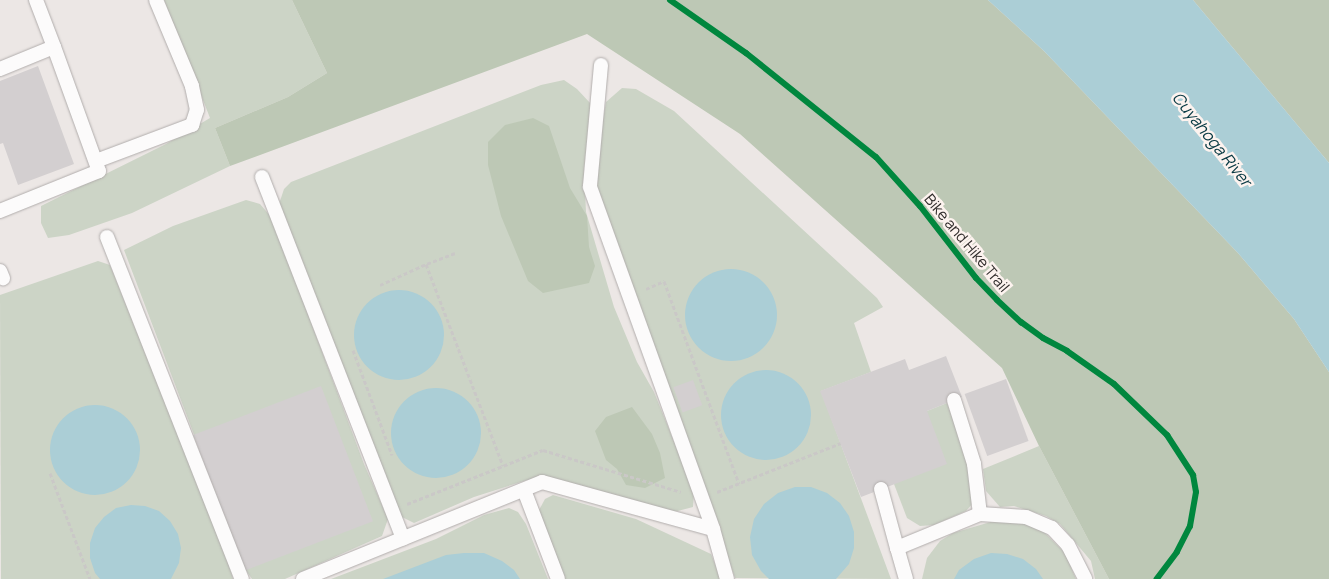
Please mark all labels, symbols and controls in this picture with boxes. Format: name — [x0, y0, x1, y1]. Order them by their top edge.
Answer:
water label: Cuyahoga River — [1168, 88, 1256, 190]
street label: Bike and Hike Trail — [921, 190, 1013, 296]

